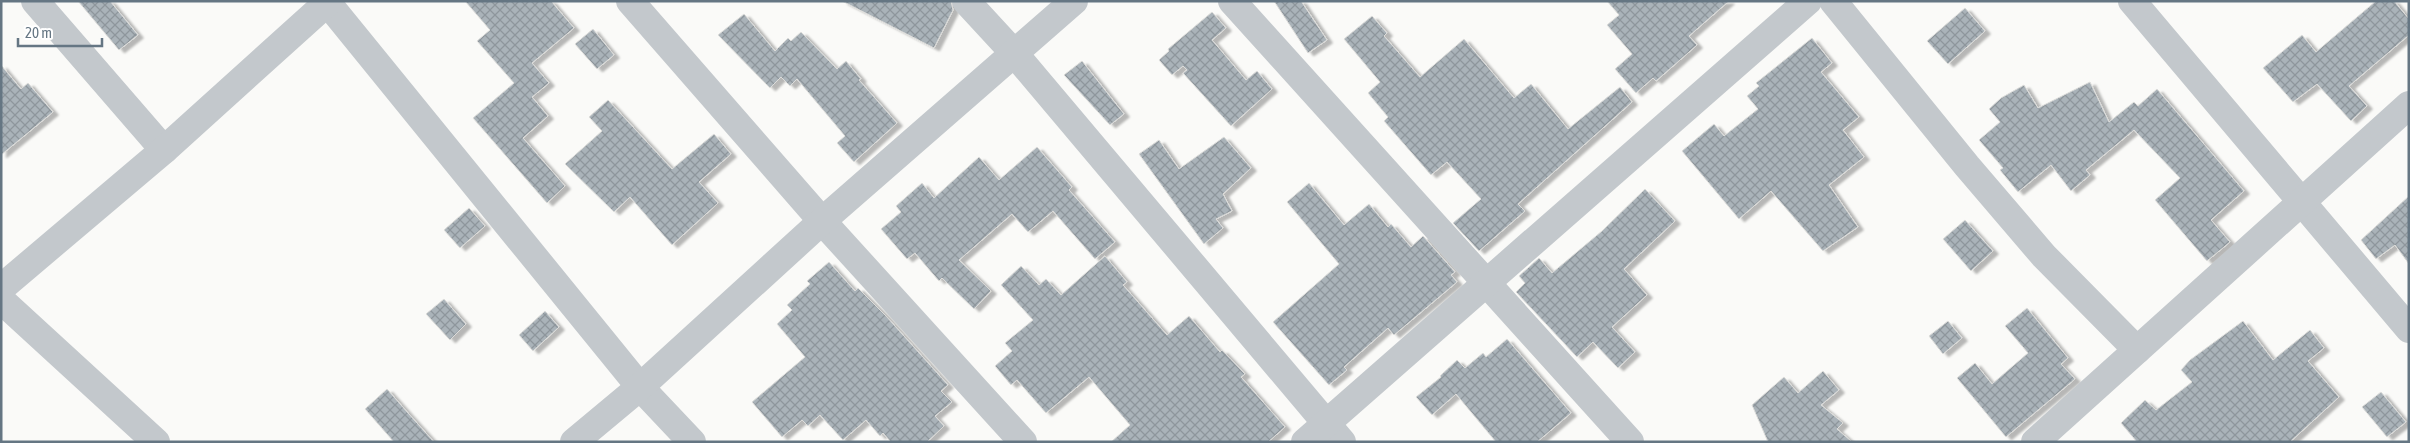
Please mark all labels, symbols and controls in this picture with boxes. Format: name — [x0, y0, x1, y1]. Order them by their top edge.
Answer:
scale bar — [18, 15, 101, 47]
text: 20 m — [25, 24, 52, 41]

